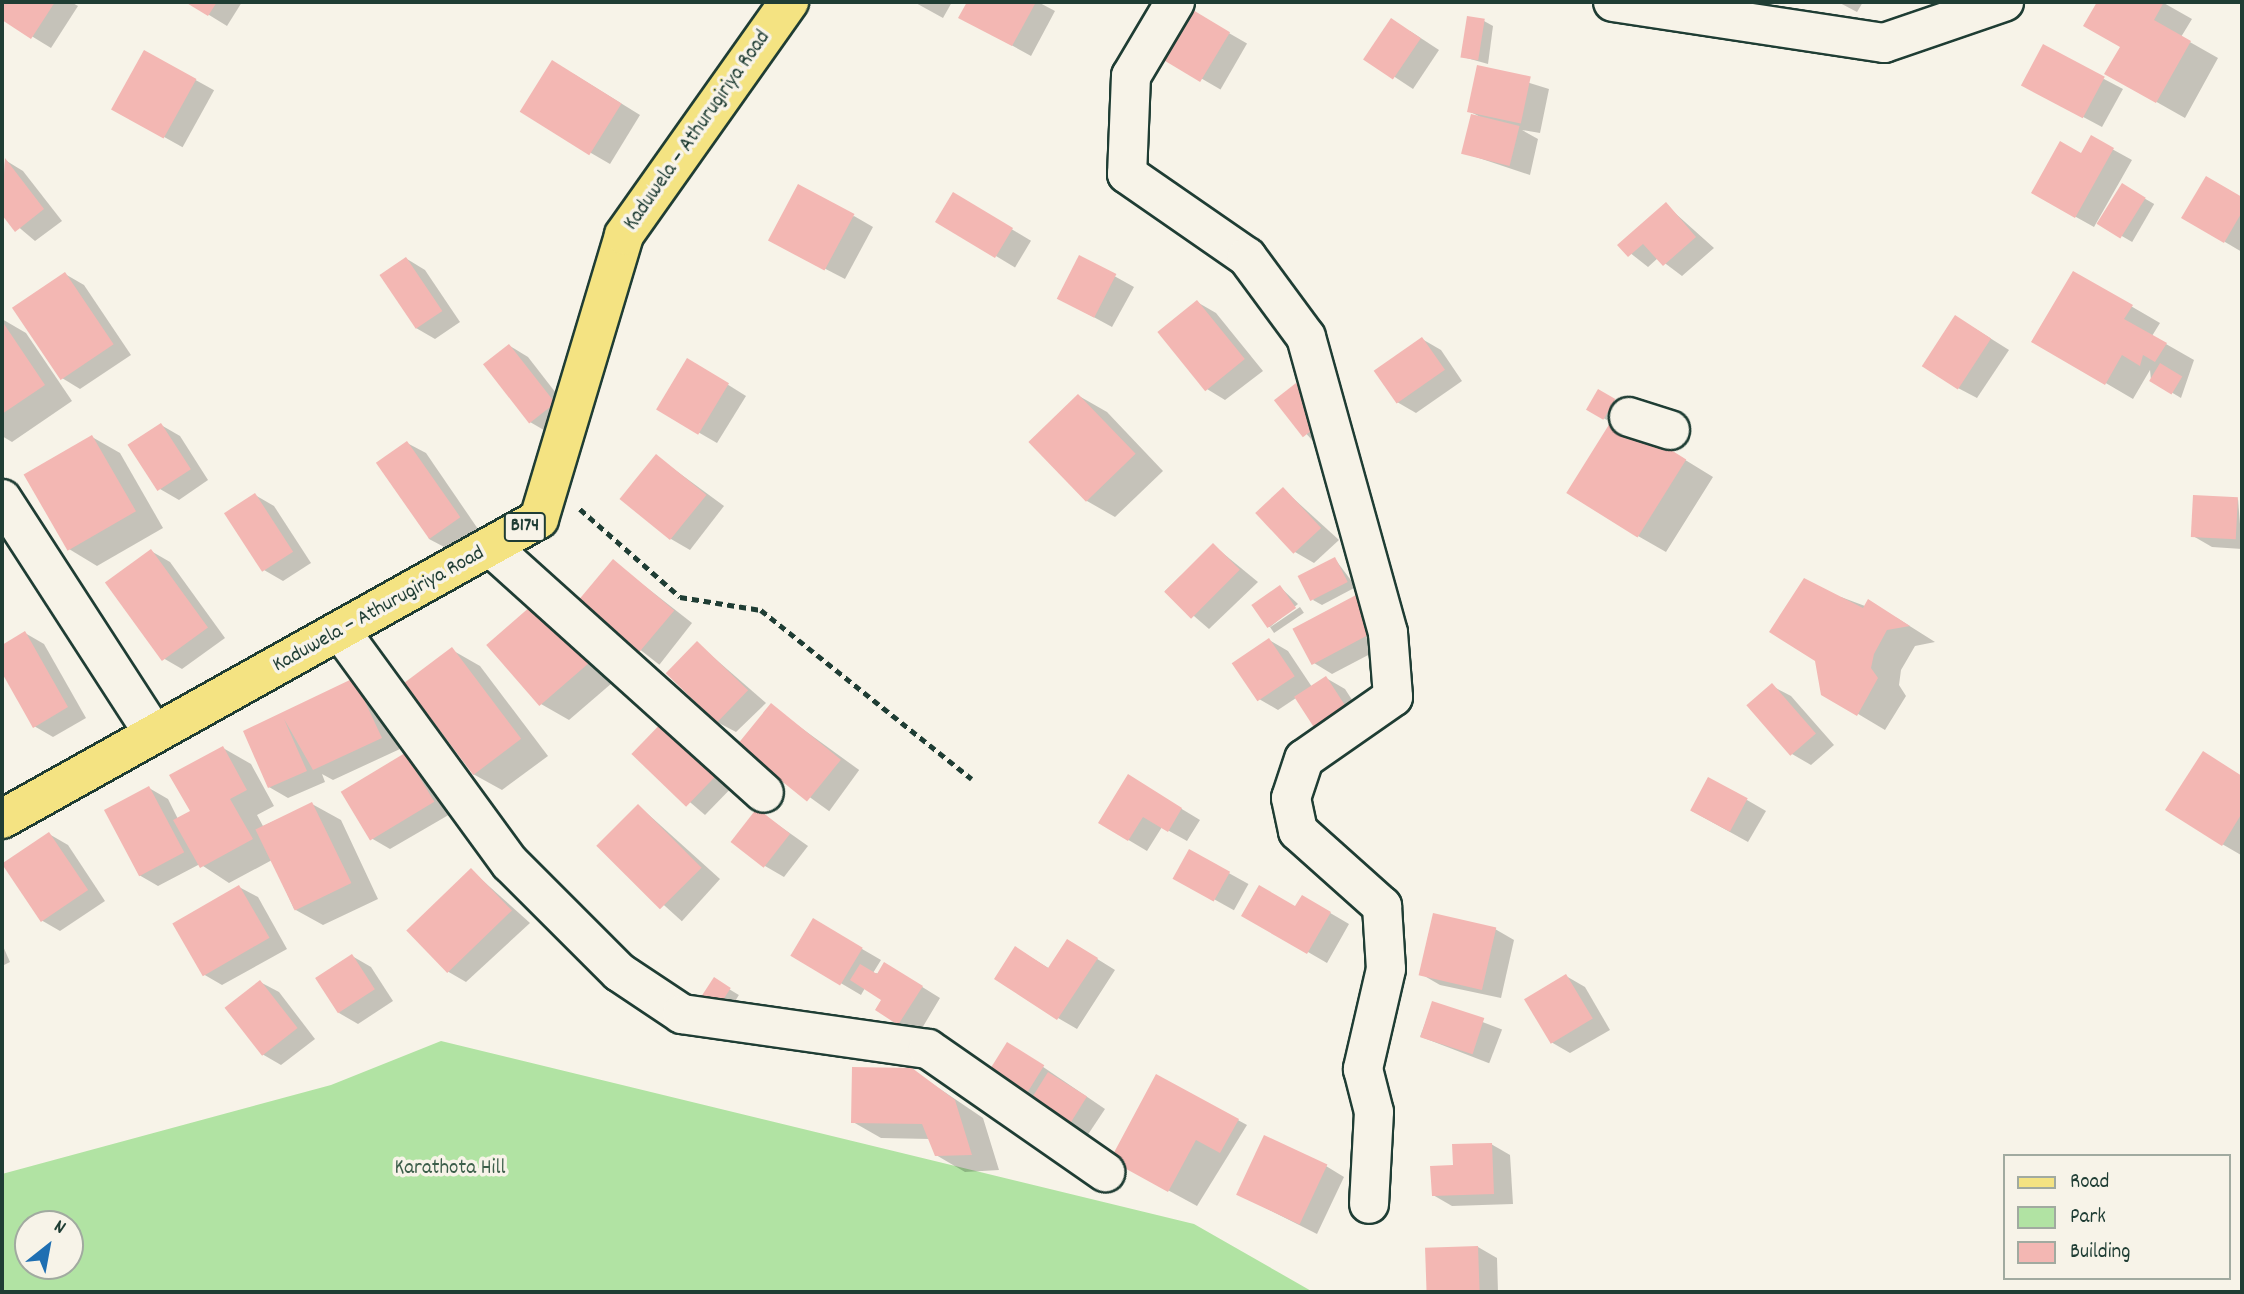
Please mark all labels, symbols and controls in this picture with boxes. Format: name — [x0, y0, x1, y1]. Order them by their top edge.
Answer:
street label: Kaduwela – Athurugiriya Road — [619, 26, 777, 236]
road number: B174 — [502, 512, 548, 542]
street label: Kaduwela – Athurugiriya Road — [269, 541, 489, 679]
legend — [2002, 1154, 2230, 1280]
park label: Karathota Hill — [395, 1156, 505, 1182]
text: Road — [2070, 1168, 2109, 1198]
text: Park — [2070, 1203, 2106, 1233]
north arrow — [14, 1210, 84, 1280]
text: N — [48, 1214, 70, 1242]
text: Building — [2070, 1238, 2130, 1268]

